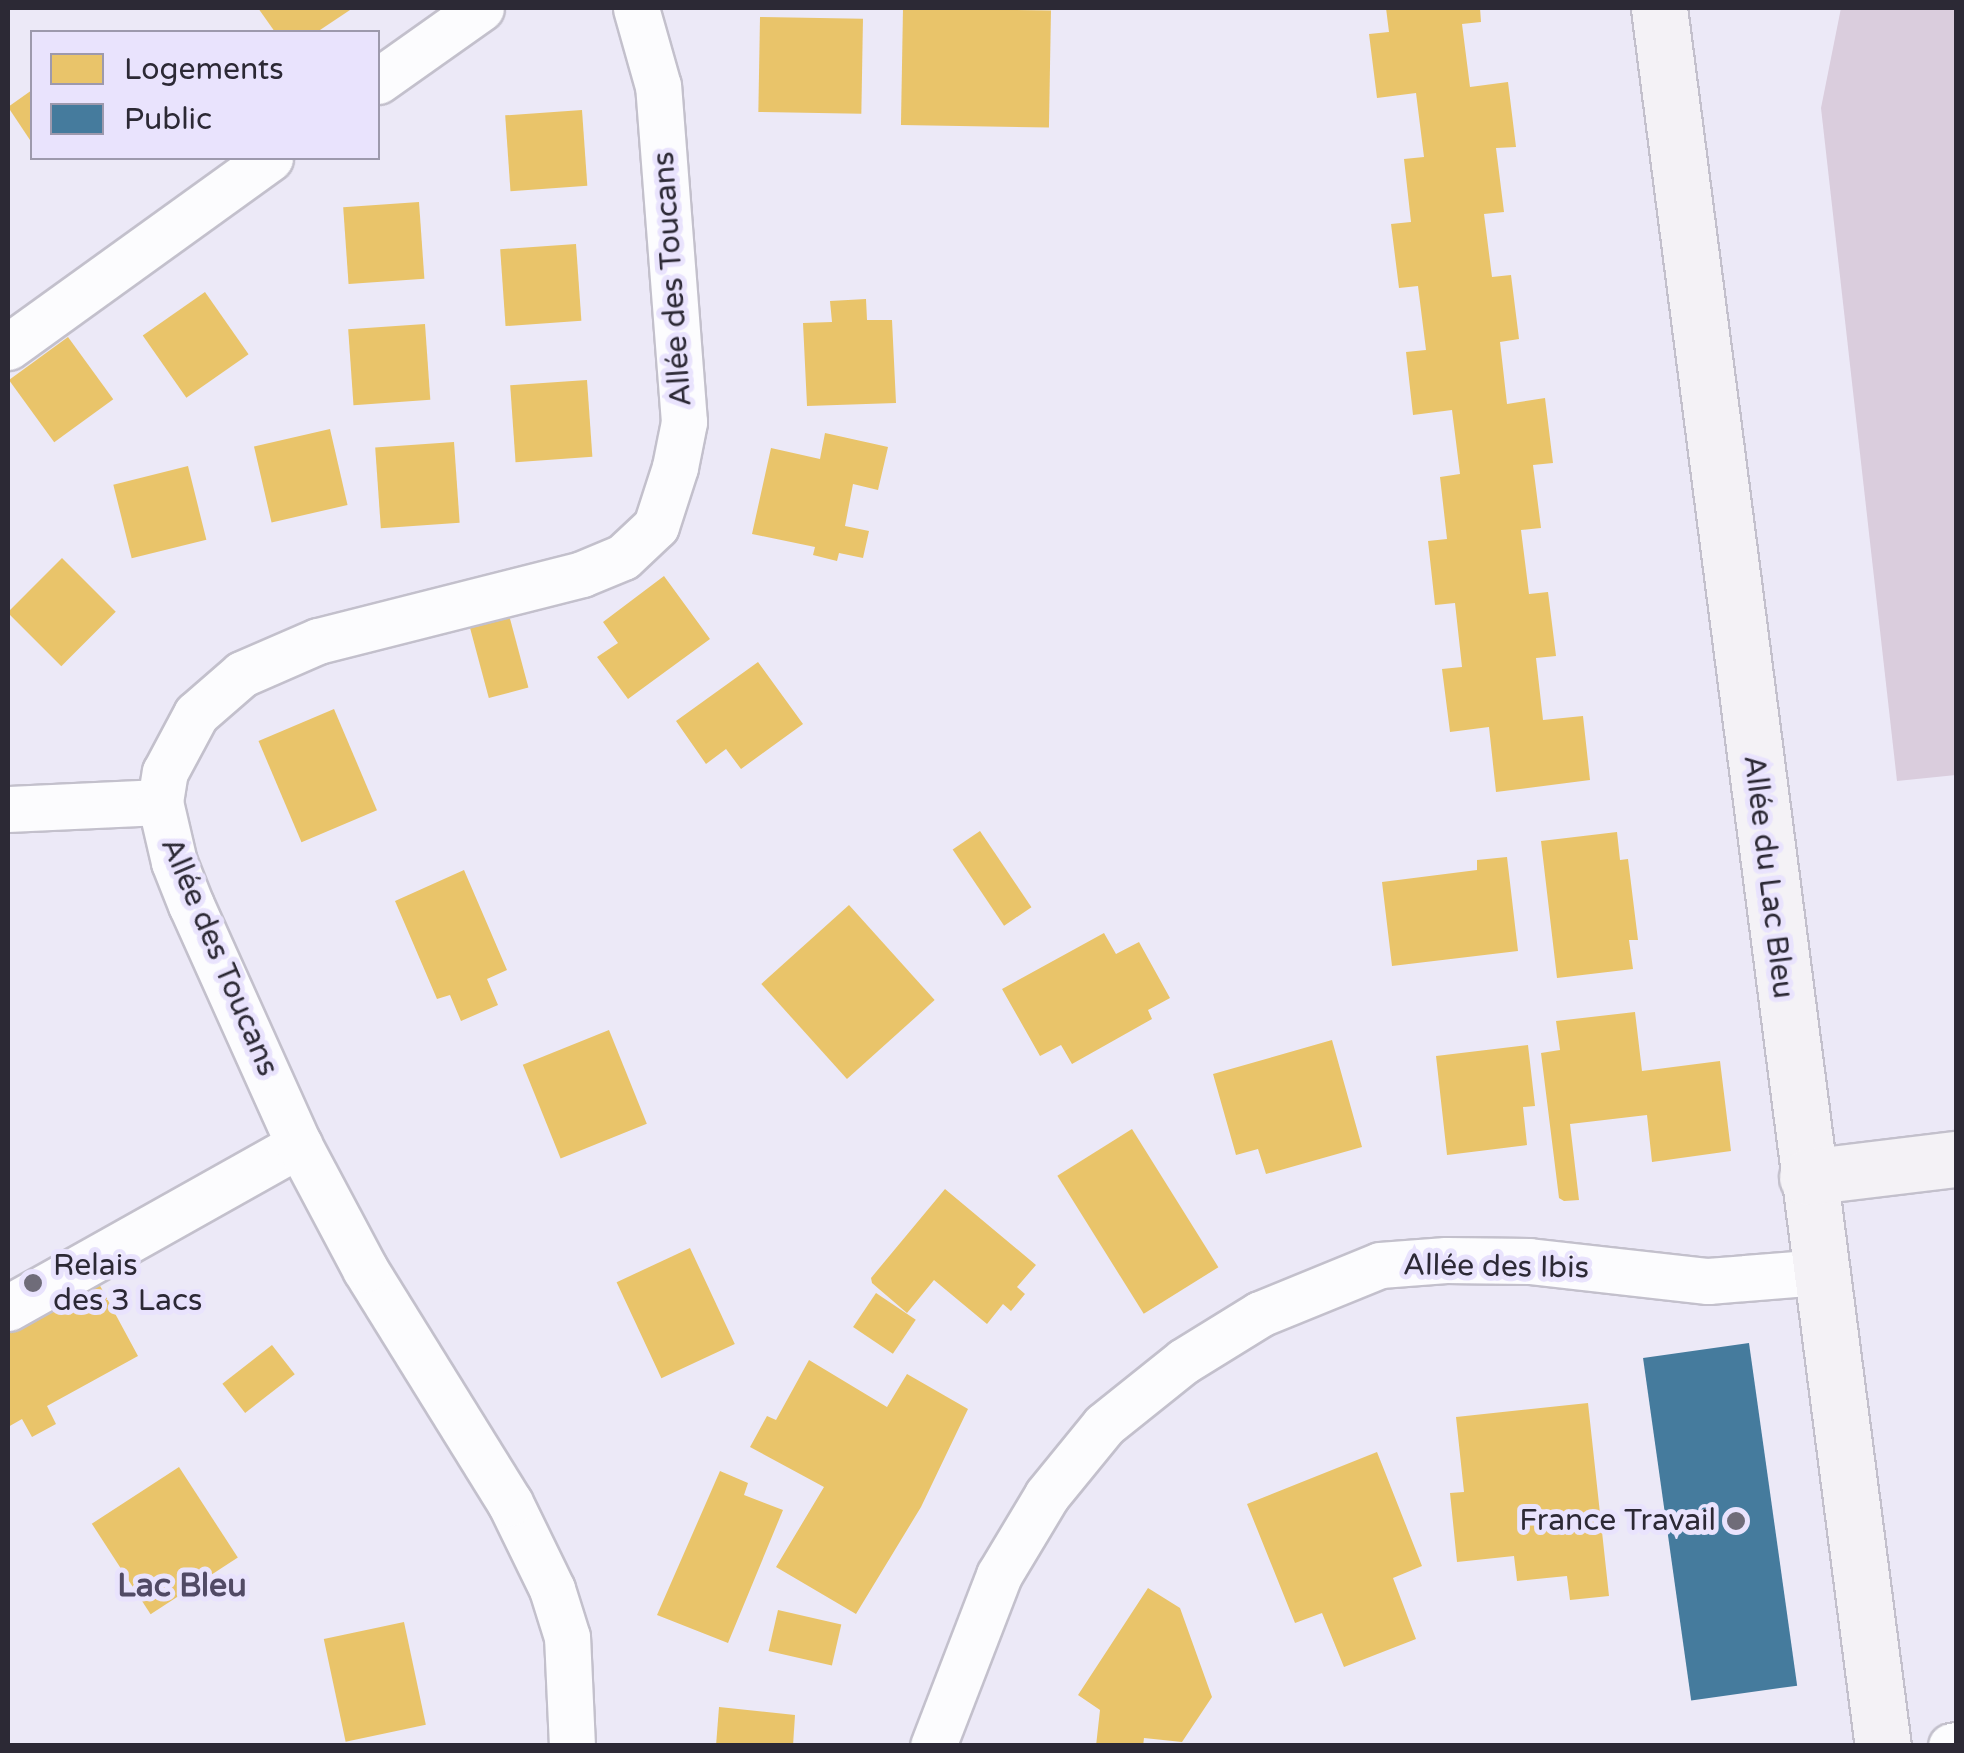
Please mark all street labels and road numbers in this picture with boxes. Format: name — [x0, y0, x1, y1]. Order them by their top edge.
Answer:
street label: Allée des Toucans — [646, 150, 700, 408]
street label: Allée du Lac Bleu — [1735, 753, 1801, 1001]
street label: Allée des Toucans — [153, 832, 285, 1082]
street label: Allée des Ibis — [1403, 1247, 1589, 1287]

